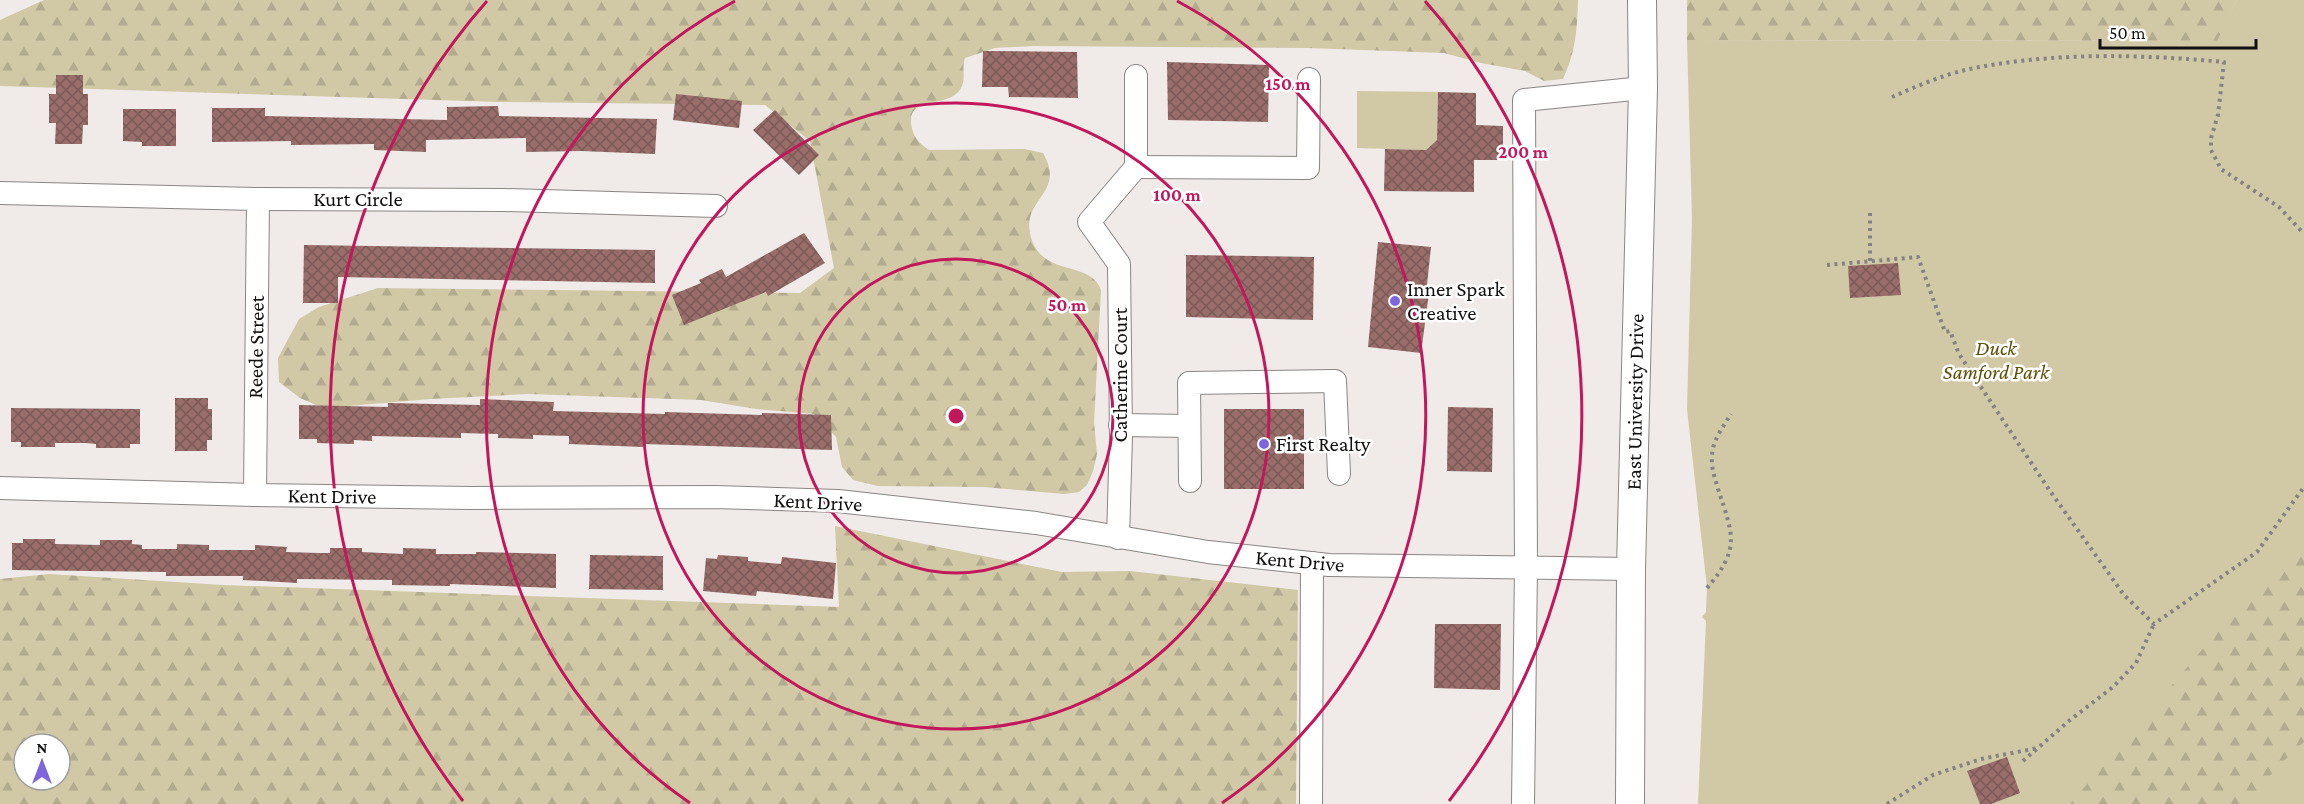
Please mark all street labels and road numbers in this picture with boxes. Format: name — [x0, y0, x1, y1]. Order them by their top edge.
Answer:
street label: Kurt Circle — [313, 187, 403, 211]
street label: Reede Street — [243, 294, 269, 399]
street label: Catherine Court — [1108, 306, 1132, 443]
street label: East University Drive — [1621, 314, 1649, 490]
street label: Kent Drive — [287, 483, 377, 509]
street label: Kent Drive — [773, 488, 863, 516]
street label: Kent Drive — [1255, 545, 1345, 577]

